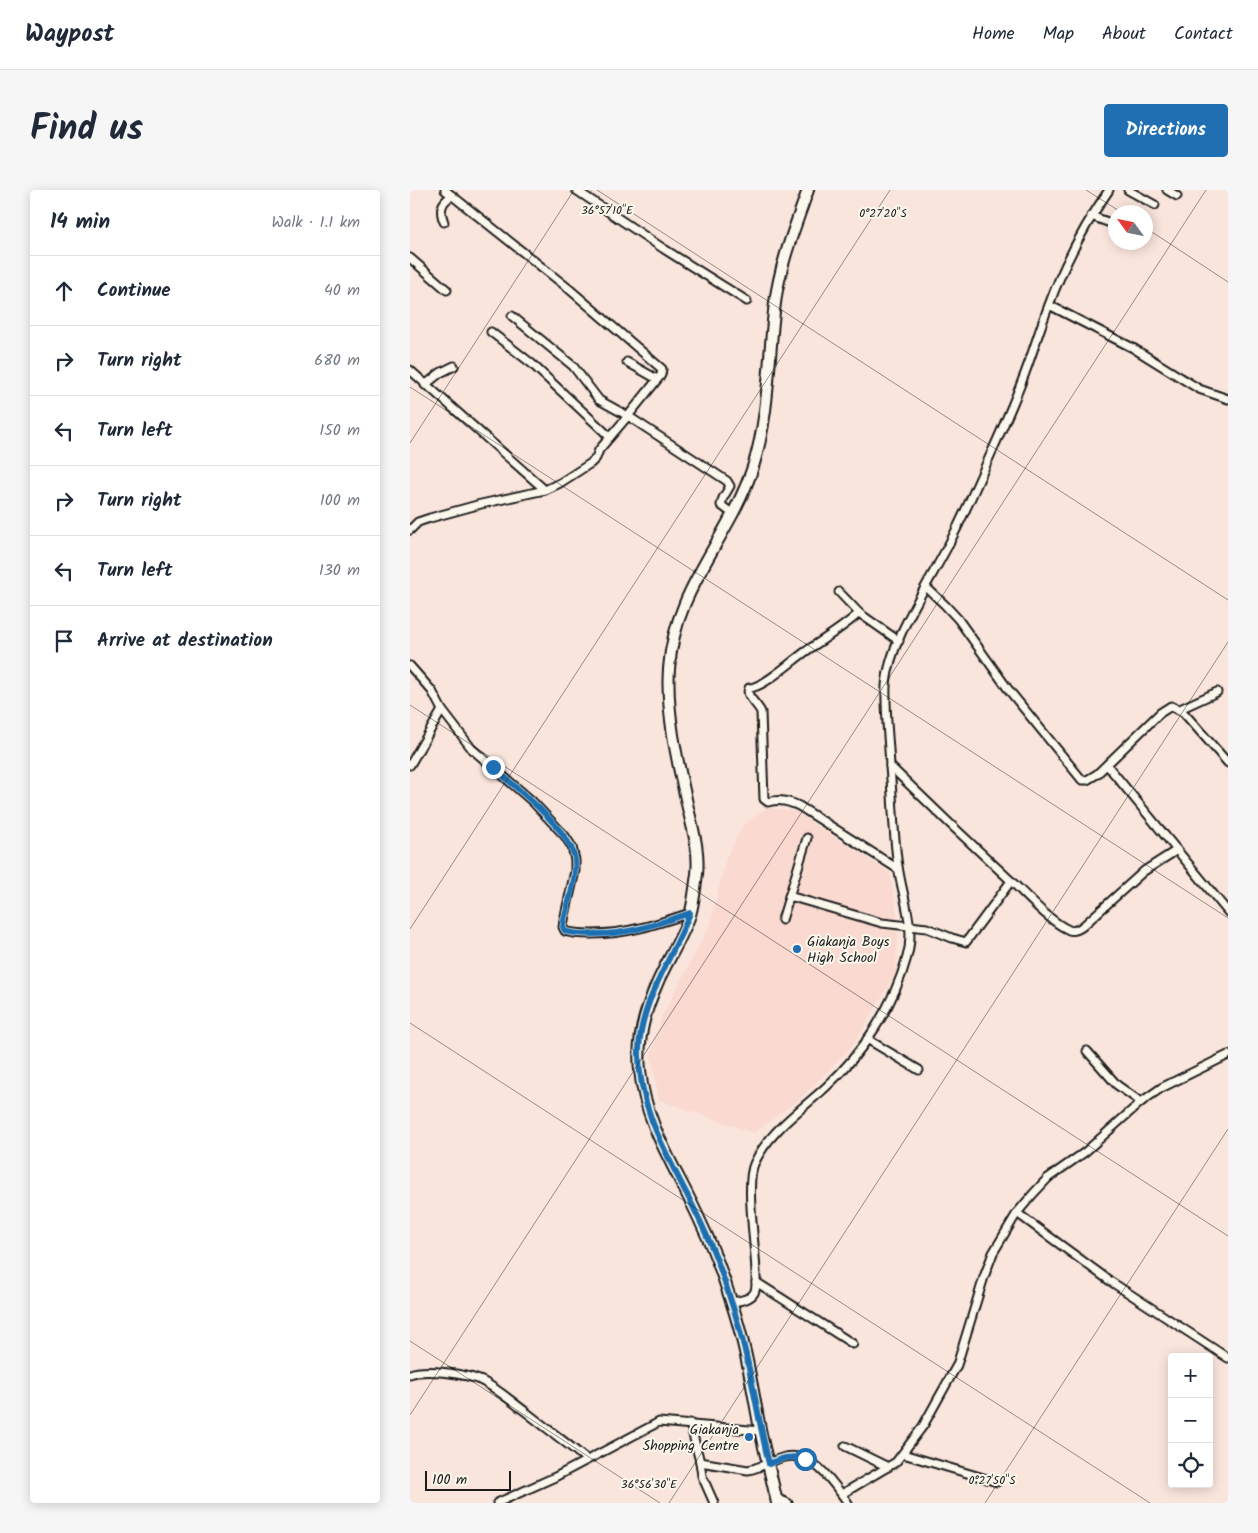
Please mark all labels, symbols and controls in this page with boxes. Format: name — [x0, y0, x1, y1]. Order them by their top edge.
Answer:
text: Waypost — [25, 15, 114, 54]
text: Home — [972, 20, 1015, 49]
text: Map — [1043, 20, 1074, 49]
text: About — [1102, 20, 1146, 49]
text: Contact — [1174, 20, 1233, 49]
text: Find us — [30, 102, 143, 158]
button: Directions — [1104, 104, 1228, 157]
text: 36°57'10"E — [581, 201, 634, 220]
text: 0°27'20"S — [859, 204, 907, 223]
north arrow — [1108, 205, 1153, 250]
text: 14 min — [50, 206, 110, 239]
text: Walk · 1.1 km — [271, 210, 360, 235]
text: Continue — [97, 276, 170, 306]
icon: ahead — [50, 277, 78, 305]
text: 40 m — [324, 278, 360, 303]
text: Turn right — [97, 346, 182, 376]
icon: right — [50, 347, 78, 375]
text: 680 m — [314, 348, 360, 373]
text: Turn left — [97, 416, 172, 446]
icon: left — [50, 417, 78, 445]
text: 150 m — [319, 418, 360, 443]
text: Turn right — [97, 486, 182, 516]
icon: right — [50, 487, 78, 515]
text: 100 m — [320, 488, 360, 513]
text: Turn left — [97, 556, 172, 586]
icon: left — [50, 557, 78, 585]
text: 130 m — [319, 558, 360, 583]
text: Arrive at destination — [97, 626, 273, 656]
icon: arrive — [50, 627, 78, 655]
route end — [482, 756, 505, 779]
place label: Giakanja Boys High School — [807, 931, 890, 969]
marker: Giakanja Boys High School — [791, 943, 803, 955]
map controls — [1168, 1353, 1213, 1488]
button: + — [1168, 1353, 1213, 1398]
button: − — [1168, 1398, 1213, 1443]
place label: Giakanja Shopping Centre — [643, 1419, 740, 1457]
marker: Giakanja Shopping Centre — [743, 1431, 755, 1443]
button: locate — [1168, 1443, 1213, 1488]
route start — [794, 1448, 817, 1471]
scale bar — [425, 1468, 511, 1491]
text: 100 m — [432, 1469, 467, 1491]
text: 0°27'50"S — [968, 1471, 1016, 1490]
text: 36°56'30"E — [621, 1475, 678, 1494]

